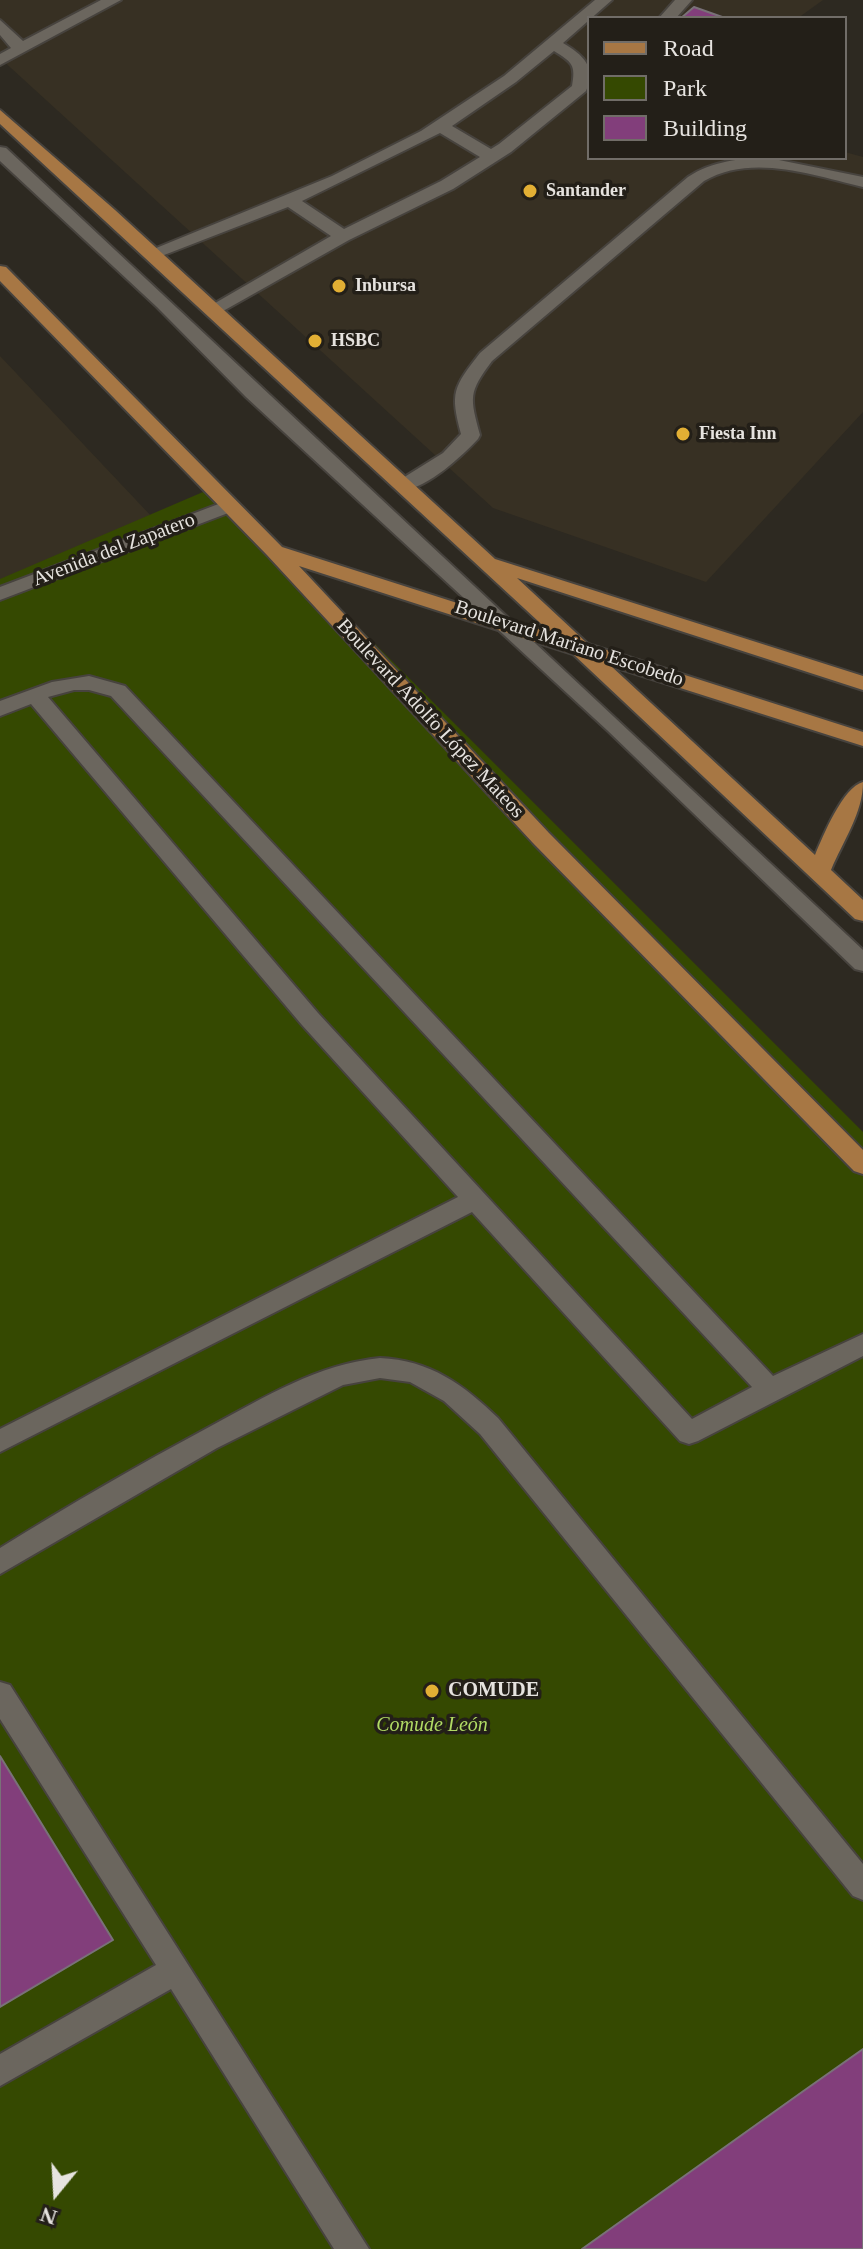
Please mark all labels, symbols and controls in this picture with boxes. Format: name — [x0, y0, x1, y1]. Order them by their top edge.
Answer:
legend — [587, 16, 847, 160]
text: Road — [663, 35, 714, 61]
text: Park — [663, 75, 707, 101]
text: Building — [663, 115, 747, 141]
place label: Santander — [546, 180, 626, 202]
marker: Santander — [521, 182, 539, 200]
place label: Inbursa — [355, 275, 416, 297]
marker: Inbursa — [330, 277, 348, 295]
place label: HSBC — [331, 330, 380, 352]
marker: HSBC — [306, 332, 324, 350]
place label: Fiesta Inn — [699, 423, 777, 445]
marker: Fiesta Inn — [674, 425, 692, 443]
street label: Avenida del Zapatero — [30, 508, 198, 592]
street label: Boulevard Mariano Escobedo — [452, 596, 686, 692]
street label: Boulevard Adolfo López Mateos — [331, 614, 529, 824]
place label: COMUDE — [448, 1679, 539, 1703]
marker: COMUDE — [423, 1682, 441, 1700]
park label: Comude León — [376, 1714, 488, 1738]
north arrow — [16, 2153, 96, 2233]
text: N — [37, 2202, 60, 2231]

